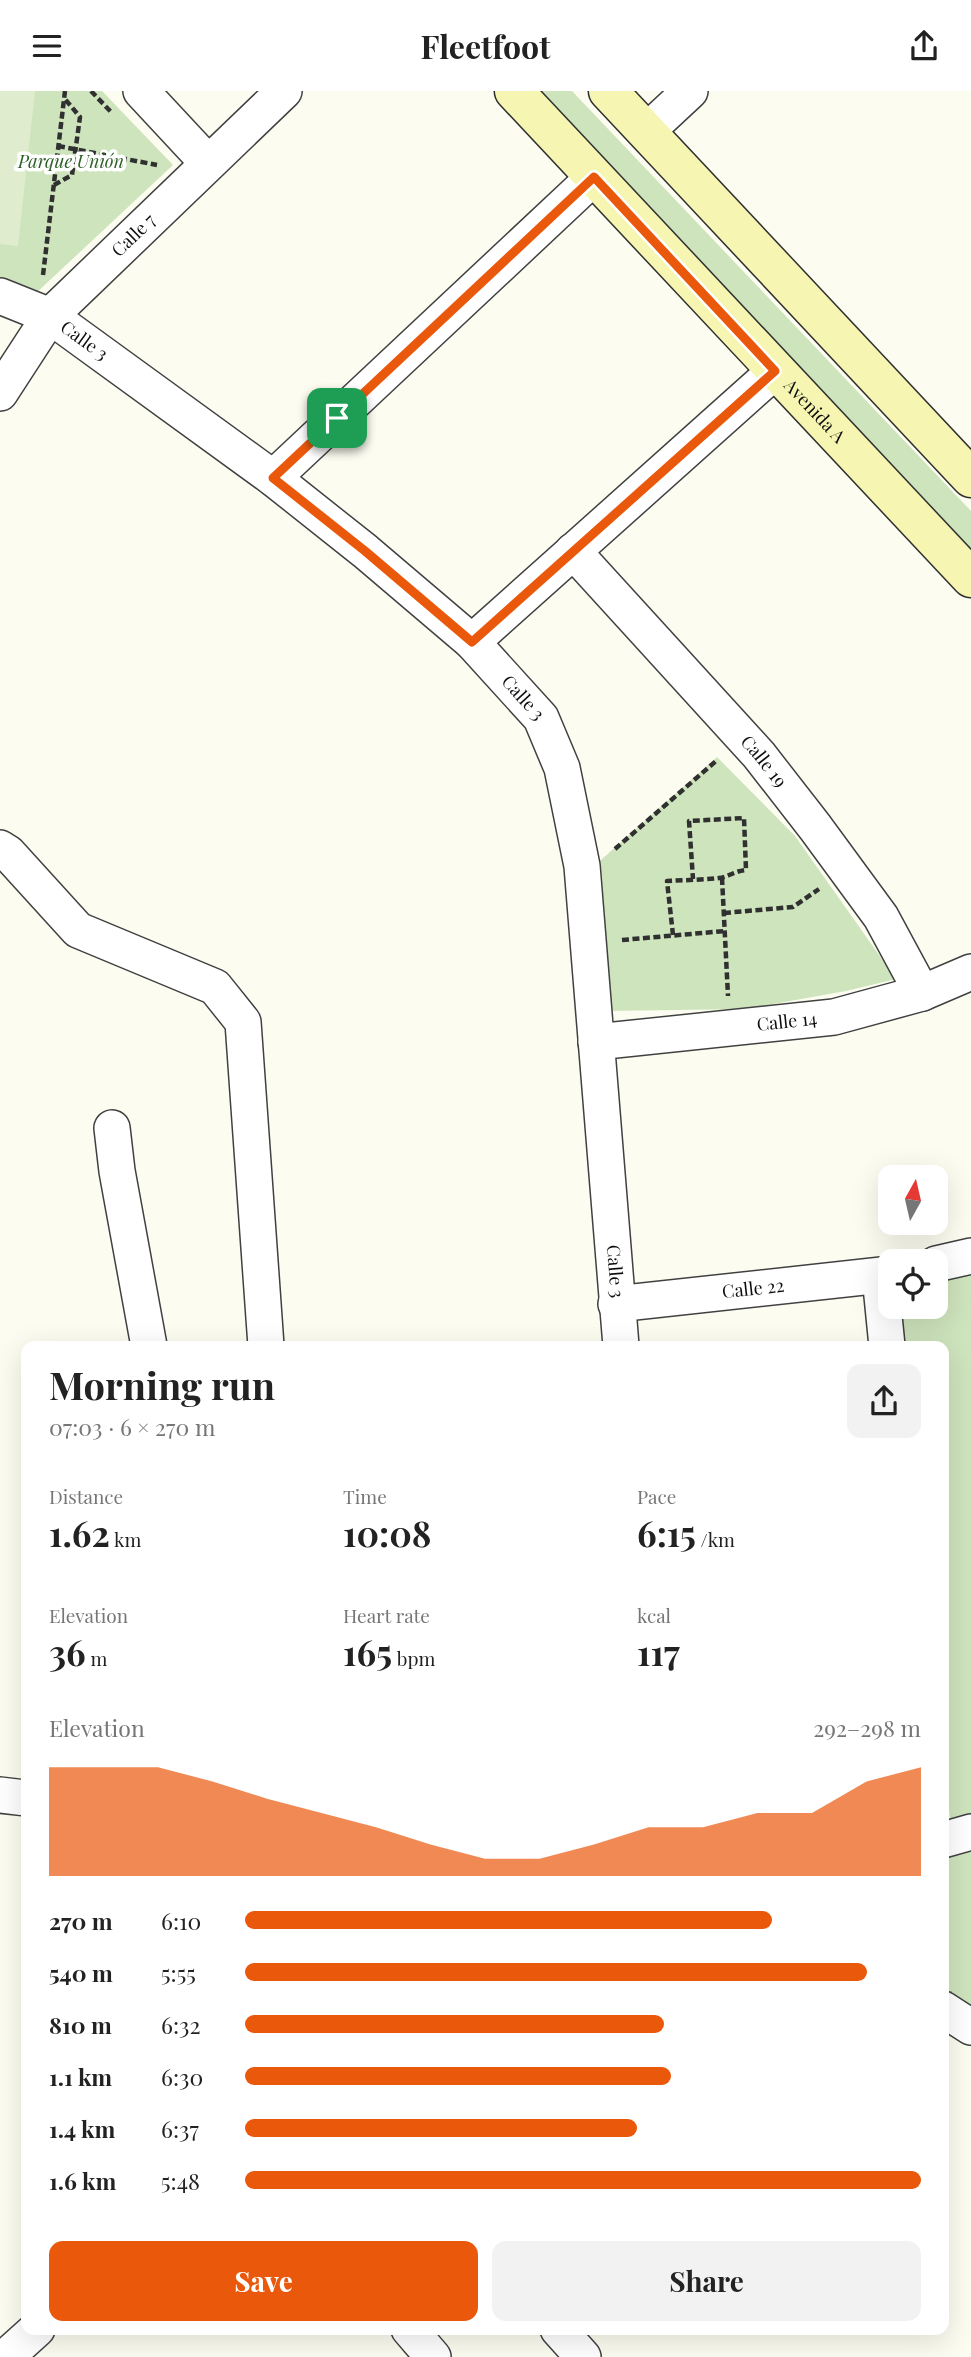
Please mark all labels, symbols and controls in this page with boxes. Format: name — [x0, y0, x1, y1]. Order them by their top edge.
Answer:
text: Fleetfoot — [421, 24, 550, 67]
icon: menu — [28, 27, 66, 65]
icon: share — [905, 27, 943, 65]
park label: Parque Unión — [17, 149, 124, 173]
street label: Calle 7 — [106, 207, 161, 262]
street label: Calle 3 — [56, 315, 113, 365]
street label: Avenida A — [778, 372, 852, 448]
pin — [307, 388, 367, 448]
icon: arrive — [318, 399, 356, 437]
street label: Calle 3 — [497, 670, 550, 725]
street label: Calle 19 — [736, 730, 793, 792]
street label: Calle 14 — [755, 1006, 818, 1036]
north arrow — [878, 1165, 948, 1235]
map controls — [878, 1165, 948, 1319]
street label: Calle 3 — [602, 1244, 630, 1299]
button: locate — [878, 1249, 948, 1319]
street label: Calle 22 — [721, 1273, 785, 1303]
text: Morning run — [49, 1359, 275, 1410]
button: share — [847, 1364, 921, 1438]
text: 07:03 · 6 × 270 m — [49, 1411, 215, 1442]
text: Distance — [49, 1483, 123, 1509]
text: Time — [343, 1483, 387, 1509]
text: Pace — [637, 1483, 676, 1509]
text: 1.62 — [49, 1509, 110, 1556]
text: 10:08 — [343, 1509, 431, 1556]
text: 6:15 — [637, 1509, 696, 1556]
text: km — [110, 1526, 141, 1552]
text: /km — [696, 1526, 735, 1552]
text: Elevation — [49, 1602, 128, 1628]
text: Heart rate — [343, 1602, 430, 1628]
text: kcal — [637, 1602, 671, 1628]
text: 36 — [49, 1628, 86, 1675]
text: 165 — [343, 1628, 392, 1675]
text: 117 — [637, 1628, 680, 1675]
text: m — [86, 1645, 107, 1671]
text: bpm — [392, 1645, 435, 1671]
text: Elevation — [49, 1712, 145, 1743]
text: 292–298 m — [813, 1712, 921, 1743]
text: 270 m — [49, 1905, 113, 1936]
text: 6:10 — [161, 1905, 201, 1936]
text: 540 m — [49, 1957, 113, 1988]
text: 5:55 — [161, 1957, 196, 1988]
text: 810 m — [49, 2009, 112, 2040]
text: 6:32 — [161, 2009, 200, 2040]
text: 1.1 km — [49, 2061, 112, 2092]
text: 6:30 — [161, 2061, 203, 2092]
text: 1.4 km — [49, 2113, 115, 2144]
text: 6:37 — [161, 2113, 199, 2144]
text: 1.6 km — [49, 2165, 116, 2196]
text: 5:48 — [161, 2165, 200, 2196]
button: Save — [49, 2241, 478, 2321]
button: Share — [492, 2241, 921, 2321]

